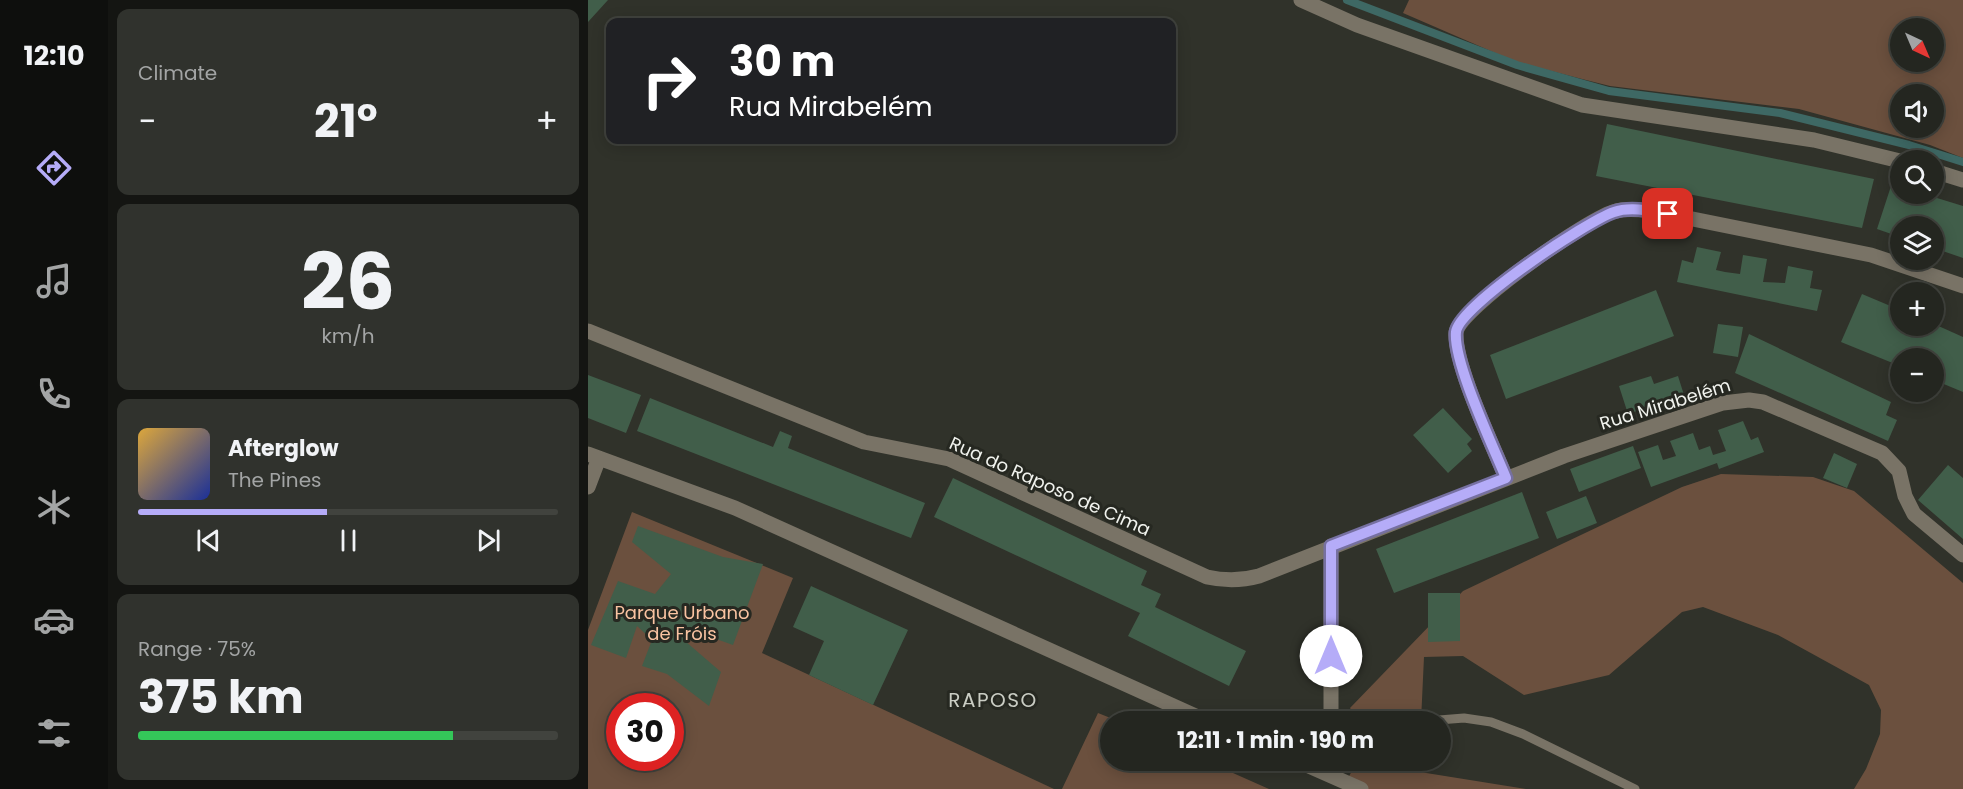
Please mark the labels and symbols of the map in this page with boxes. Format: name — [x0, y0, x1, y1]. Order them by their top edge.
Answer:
north arrow — [1890, 18, 1944, 72]
pin — [1642, 188, 1693, 239]
street label: Rua Mirabelém — [1596, 372, 1734, 436]
street label: Rua do Raposo de Cima — [946, 430, 1154, 542]
park label: Parque Urbano de Fróis — [614, 600, 750, 646]
position arrow — [1299, 624, 1363, 688]
district label: RAPOSO — [948, 686, 1038, 714]
speed limit sign: 30 — [606, 693, 684, 771]

